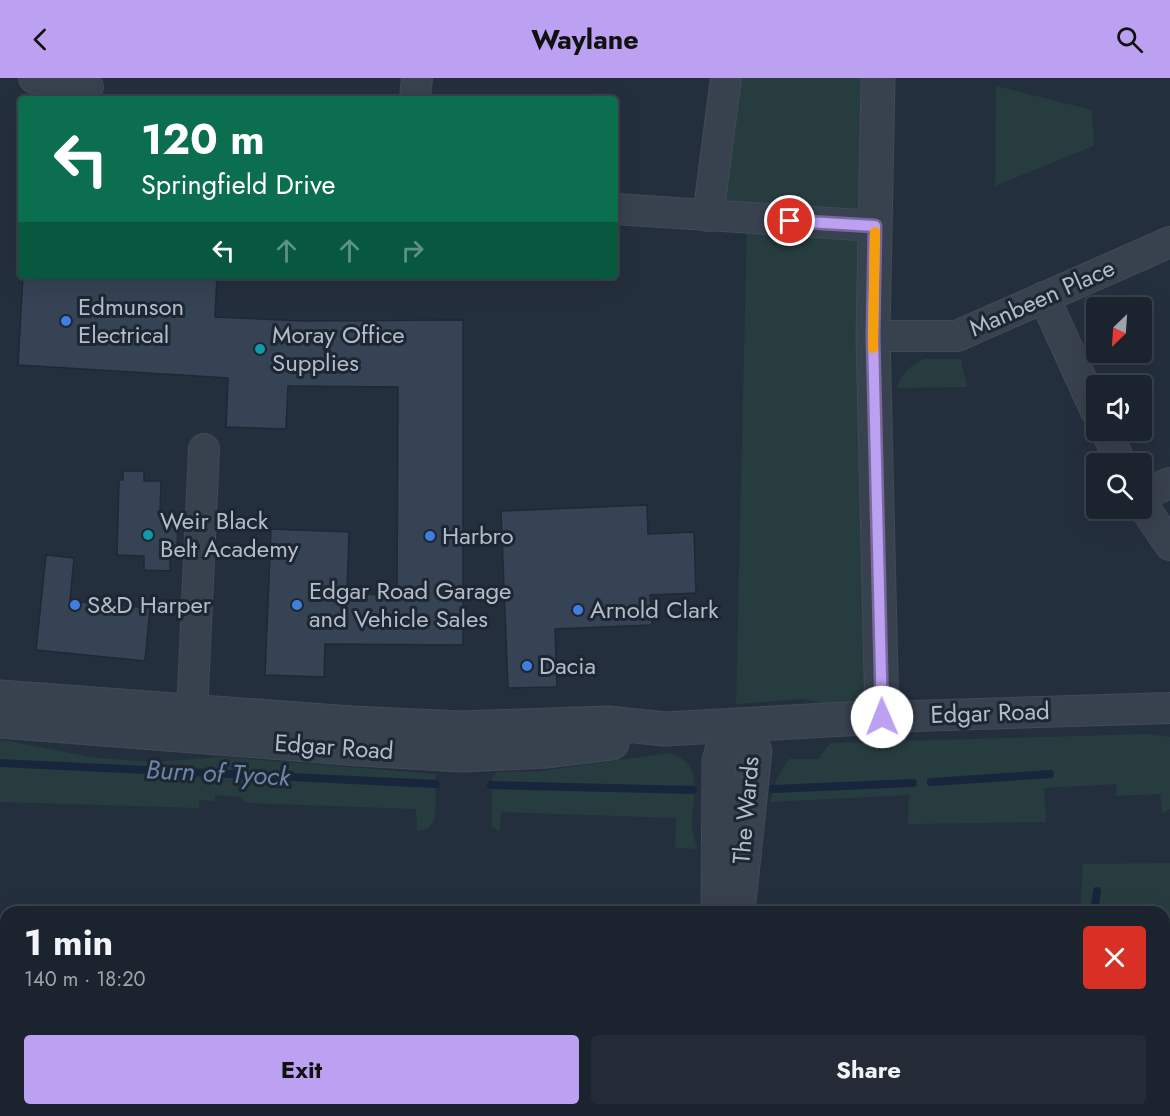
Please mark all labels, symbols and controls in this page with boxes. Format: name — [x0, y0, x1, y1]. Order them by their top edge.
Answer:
text: Waylane — [531, 20, 639, 59]
icon: back — [24, 23, 57, 56]
icon: search — [1113, 23, 1146, 56]
text: 120 m — [141, 109, 265, 170]
icon: left — [42, 120, 120, 198]
text: Springfield Drive — [141, 165, 335, 204]
pin — [764, 195, 815, 246]
icon: arrive — [773, 204, 806, 237]
icon: left — [207, 234, 240, 267]
icon: ahead — [270, 234, 303, 267]
icon: ahead — [333, 234, 366, 267]
icon: right — [396, 234, 429, 267]
street label: Manbeen Place — [963, 250, 1120, 345]
place label: Edmunson Electrical — [78, 289, 184, 352]
north arrow — [1086, 297, 1152, 363]
map controls — [1086, 297, 1152, 519]
marker: Edmunson Electrical — [59, 314, 73, 328]
place label: Moray Office Supplies — [272, 317, 405, 380]
marker: Moray Office Supplies — [253, 342, 267, 356]
button: sound — [1086, 375, 1152, 441]
button: search — [1086, 453, 1152, 519]
place label: Weir Black Belt Academy — [160, 503, 299, 566]
place label: Harbro — [442, 518, 514, 553]
marker: Weir Black Belt Academy — [141, 528, 155, 542]
marker: Harbro — [423, 529, 437, 543]
place label: Edgar Road Garage and Vehicle Sales — [309, 573, 511, 636]
place label: S&D Harper — [87, 587, 212, 622]
place label: Arnold Clark — [590, 592, 719, 627]
marker: S&D Harper — [68, 598, 82, 612]
marker: Edgar Road Garage and Vehicle Sales — [290, 598, 304, 612]
marker: Arnold Clark — [571, 603, 585, 617]
place label: Dacia — [539, 648, 596, 683]
marker: Dacia — [520, 659, 534, 673]
position arrow — [850, 685, 914, 749]
street label: Edgar Road — [930, 693, 1050, 732]
street label: Edgar Road — [273, 725, 395, 768]
water label: Burn of Tyock — [145, 750, 293, 796]
street label: The Wards — [723, 755, 768, 865]
text: 1 min — [24, 916, 113, 968]
button: close — [1083, 926, 1146, 989]
text: 140 m · 18:20 — [24, 965, 146, 994]
button: Exit — [24, 1035, 579, 1104]
button: Share — [591, 1035, 1146, 1104]

